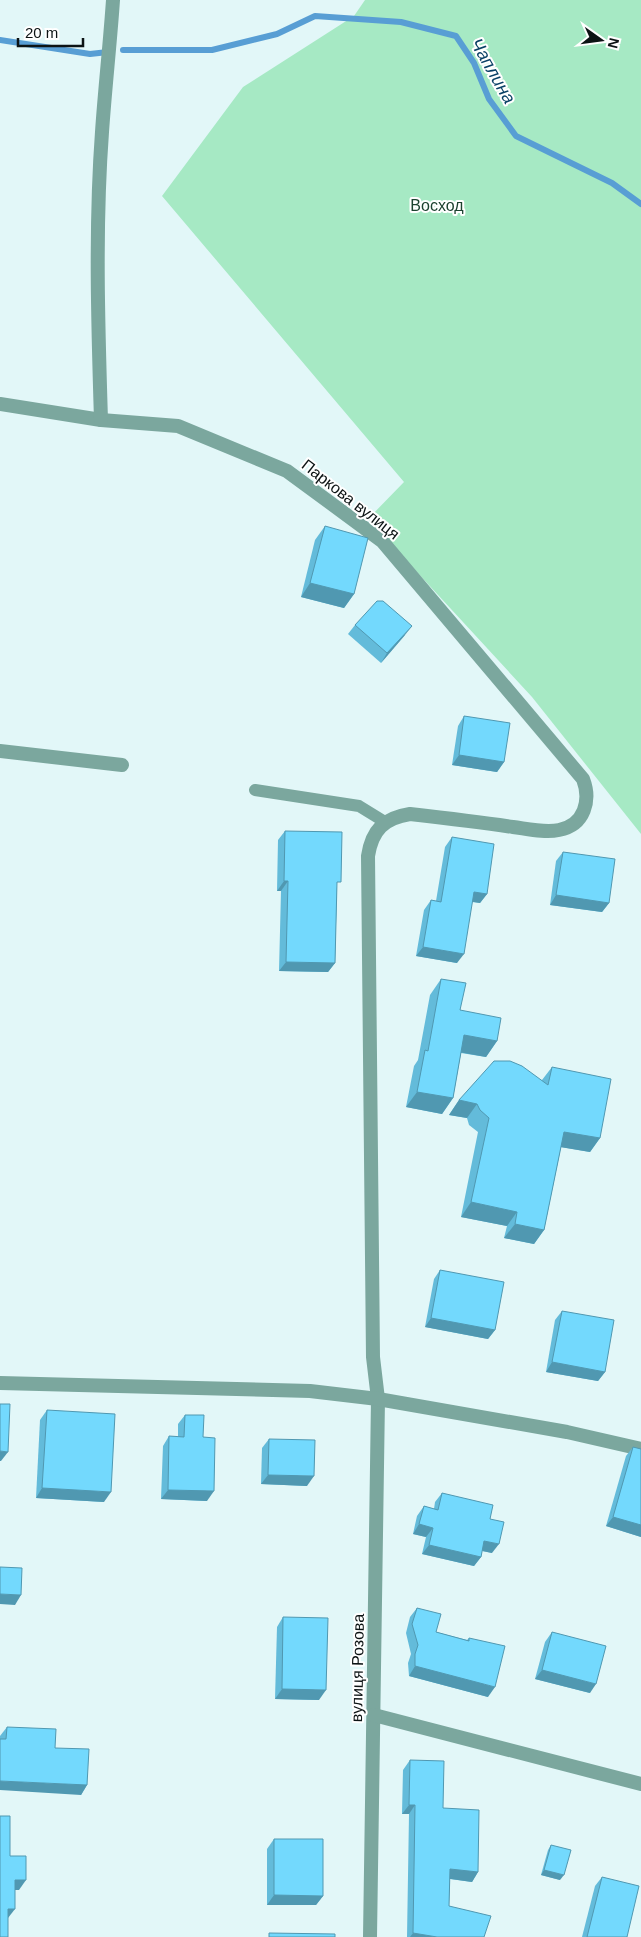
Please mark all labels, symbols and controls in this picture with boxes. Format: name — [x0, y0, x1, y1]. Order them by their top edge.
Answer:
scale bar — [18, 15, 82, 47]
north arrow — [576, 15, 626, 65]
text: 20 m — [25, 24, 58, 41]
water label: Чаплина — [466, 35, 520, 107]
text: N — [605, 36, 623, 50]
park label: Восход — [410, 197, 464, 214]
street label: Паркова вулиця — [299, 456, 403, 543]
street label: вулиця Розова — [348, 1614, 367, 1722]

